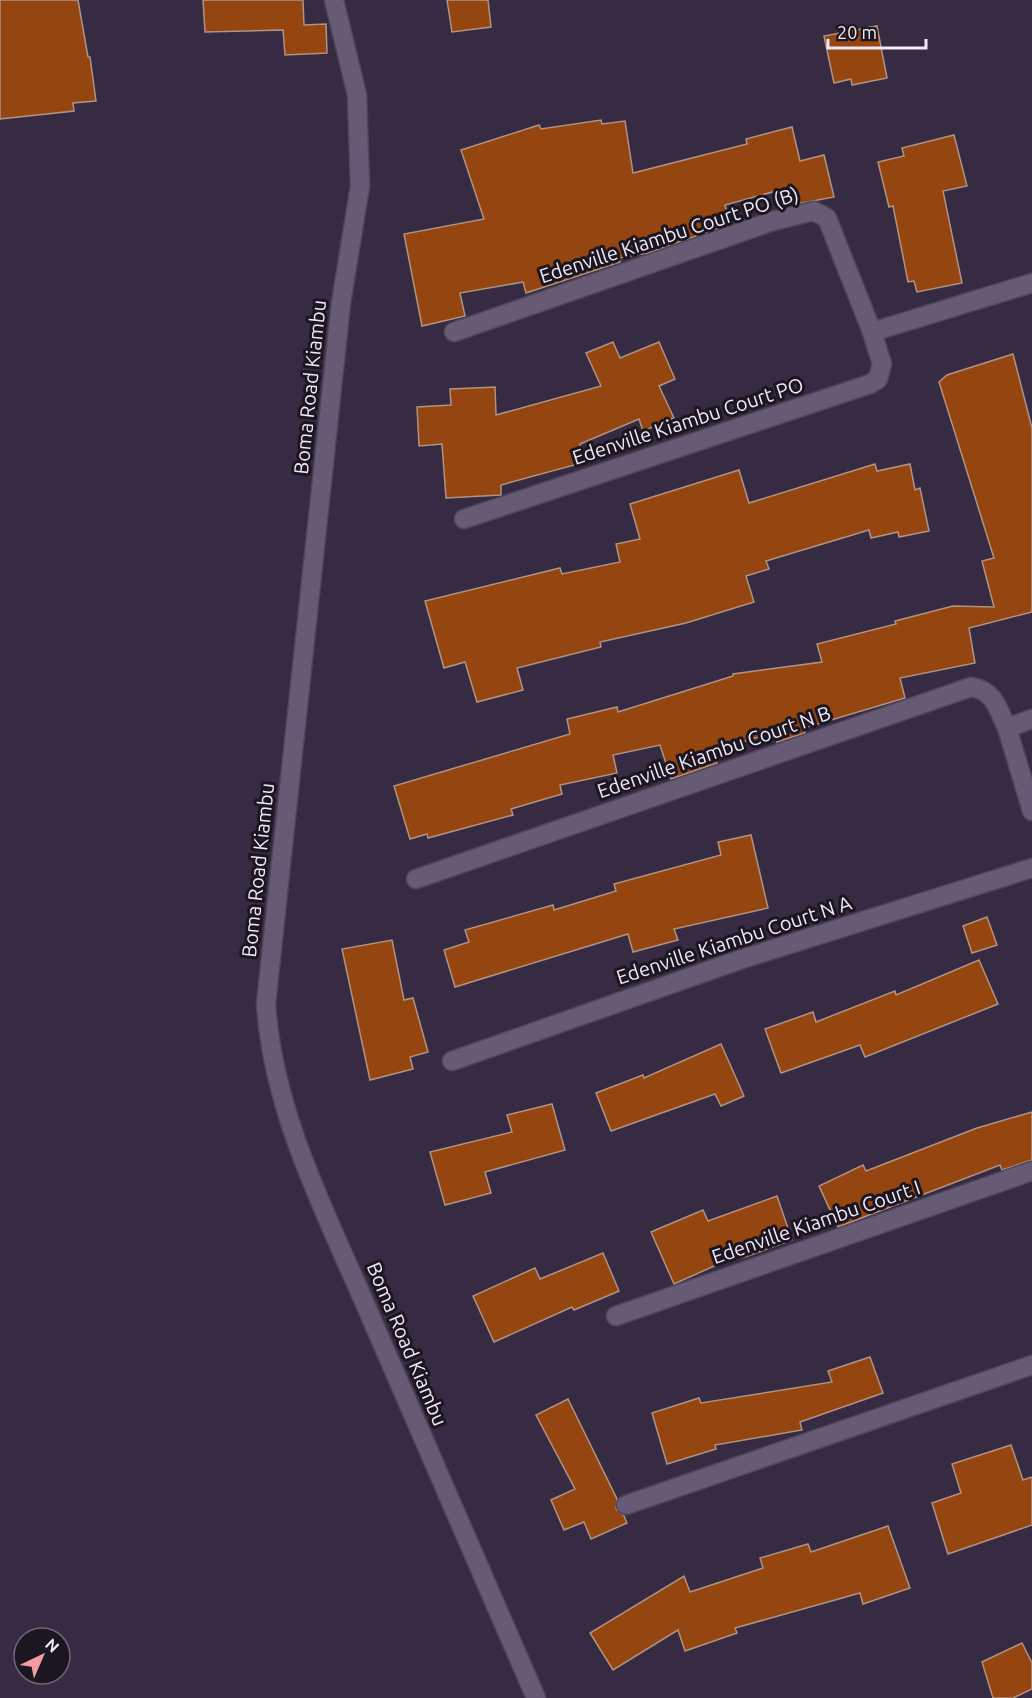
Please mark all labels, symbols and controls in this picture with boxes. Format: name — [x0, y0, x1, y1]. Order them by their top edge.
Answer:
scale bar — [828, 12, 926, 50]
text: 20 m — [837, 22, 877, 42]
street label: Edenville Kiambu Court PO (B) — [536, 182, 801, 287]
street label: Boma Road Kiambu — [289, 299, 330, 475]
street label: Edenville Kiambu Court PO — [569, 372, 806, 469]
street label: Edenville Kiambu Court N B — [594, 701, 834, 802]
street label: Boma Road Kiambu — [237, 782, 278, 958]
street label: Edenville Kiambu Court N A — [613, 891, 854, 988]
street label: Edenville Kiambu Court I — [709, 1175, 923, 1268]
street label: Boma Road Kiambu — [363, 1259, 452, 1429]
north arrow — [12, 1626, 72, 1686]
text: N — [42, 1635, 63, 1656]

